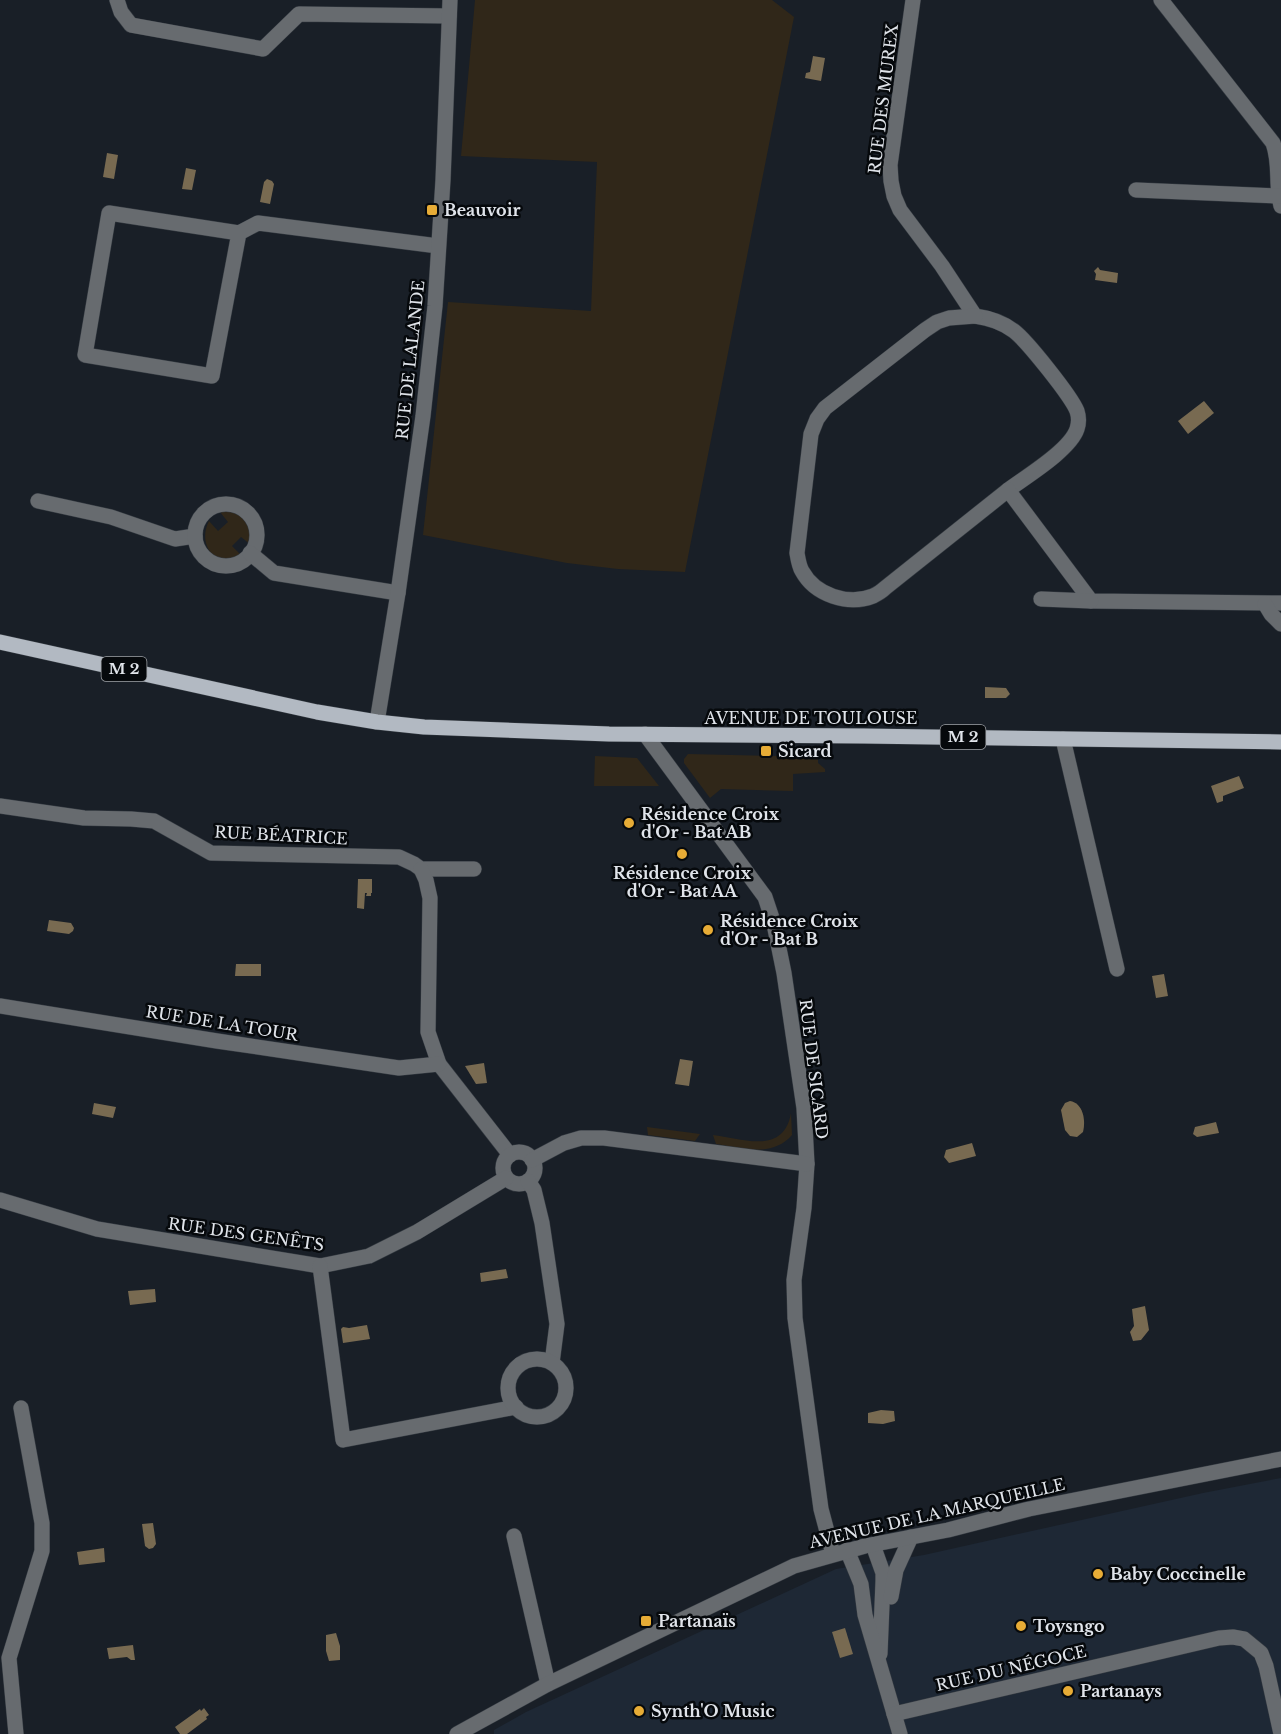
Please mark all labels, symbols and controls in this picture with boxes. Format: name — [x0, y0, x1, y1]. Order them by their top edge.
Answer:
street label: RUE DES MUREX — [864, 22, 902, 175]
place label: Beauvoir — [444, 200, 520, 220]
marker: Beauvoir — [425, 203, 439, 217]
street label: RUE DE LALANDE — [392, 279, 428, 441]
road number: M 2 — [102, 657, 146, 681]
street label: AVENUE DE TOULOUSE — [704, 708, 917, 728]
road number: M 2 — [940, 725, 986, 749]
place label: Sicard — [778, 741, 832, 761]
marker: Sicard — [759, 744, 773, 758]
place label: Résidence Croix d'Or - Bat AB — [641, 804, 780, 842]
marker: Résidence Croix d'Or - Bat AB — [622, 816, 636, 830]
street label: RUE BÉATRICE — [214, 822, 348, 848]
marker: Résidence Croix d'Or - Bat AA — [675, 847, 689, 861]
place label: Résidence Croix d'Or - Bat AA — [613, 863, 752, 901]
place label: Résidence Croix d'Or - Bat B — [720, 911, 859, 949]
marker: Résidence Croix d'Or - Bat B — [701, 923, 715, 937]
street label: RUE DE SICARD — [795, 998, 833, 1140]
street label: RUE DE LA TOUR — [144, 1001, 301, 1045]
street label: RUE DES GENÊTS — [167, 1213, 325, 1255]
street label: AVENUE DE LA MARQUEILLE — [806, 1474, 1067, 1552]
place label: Baby Coccinelle — [1110, 1564, 1246, 1584]
marker: Baby Coccinelle — [1091, 1567, 1105, 1581]
place label: Partanaïs — [658, 1611, 736, 1631]
marker: Partanaïs — [639, 1614, 653, 1628]
place label: Toysngo — [1033, 1616, 1105, 1636]
marker: Toysngo — [1014, 1619, 1028, 1633]
street label: RUE DU NÉGOCE — [934, 1641, 1088, 1695]
place label: Partanays — [1080, 1681, 1162, 1701]
marker: Partanays — [1061, 1684, 1075, 1698]
place label: Synth'O Music — [651, 1701, 775, 1721]
marker: Synth'O Music — [632, 1704, 646, 1718]

